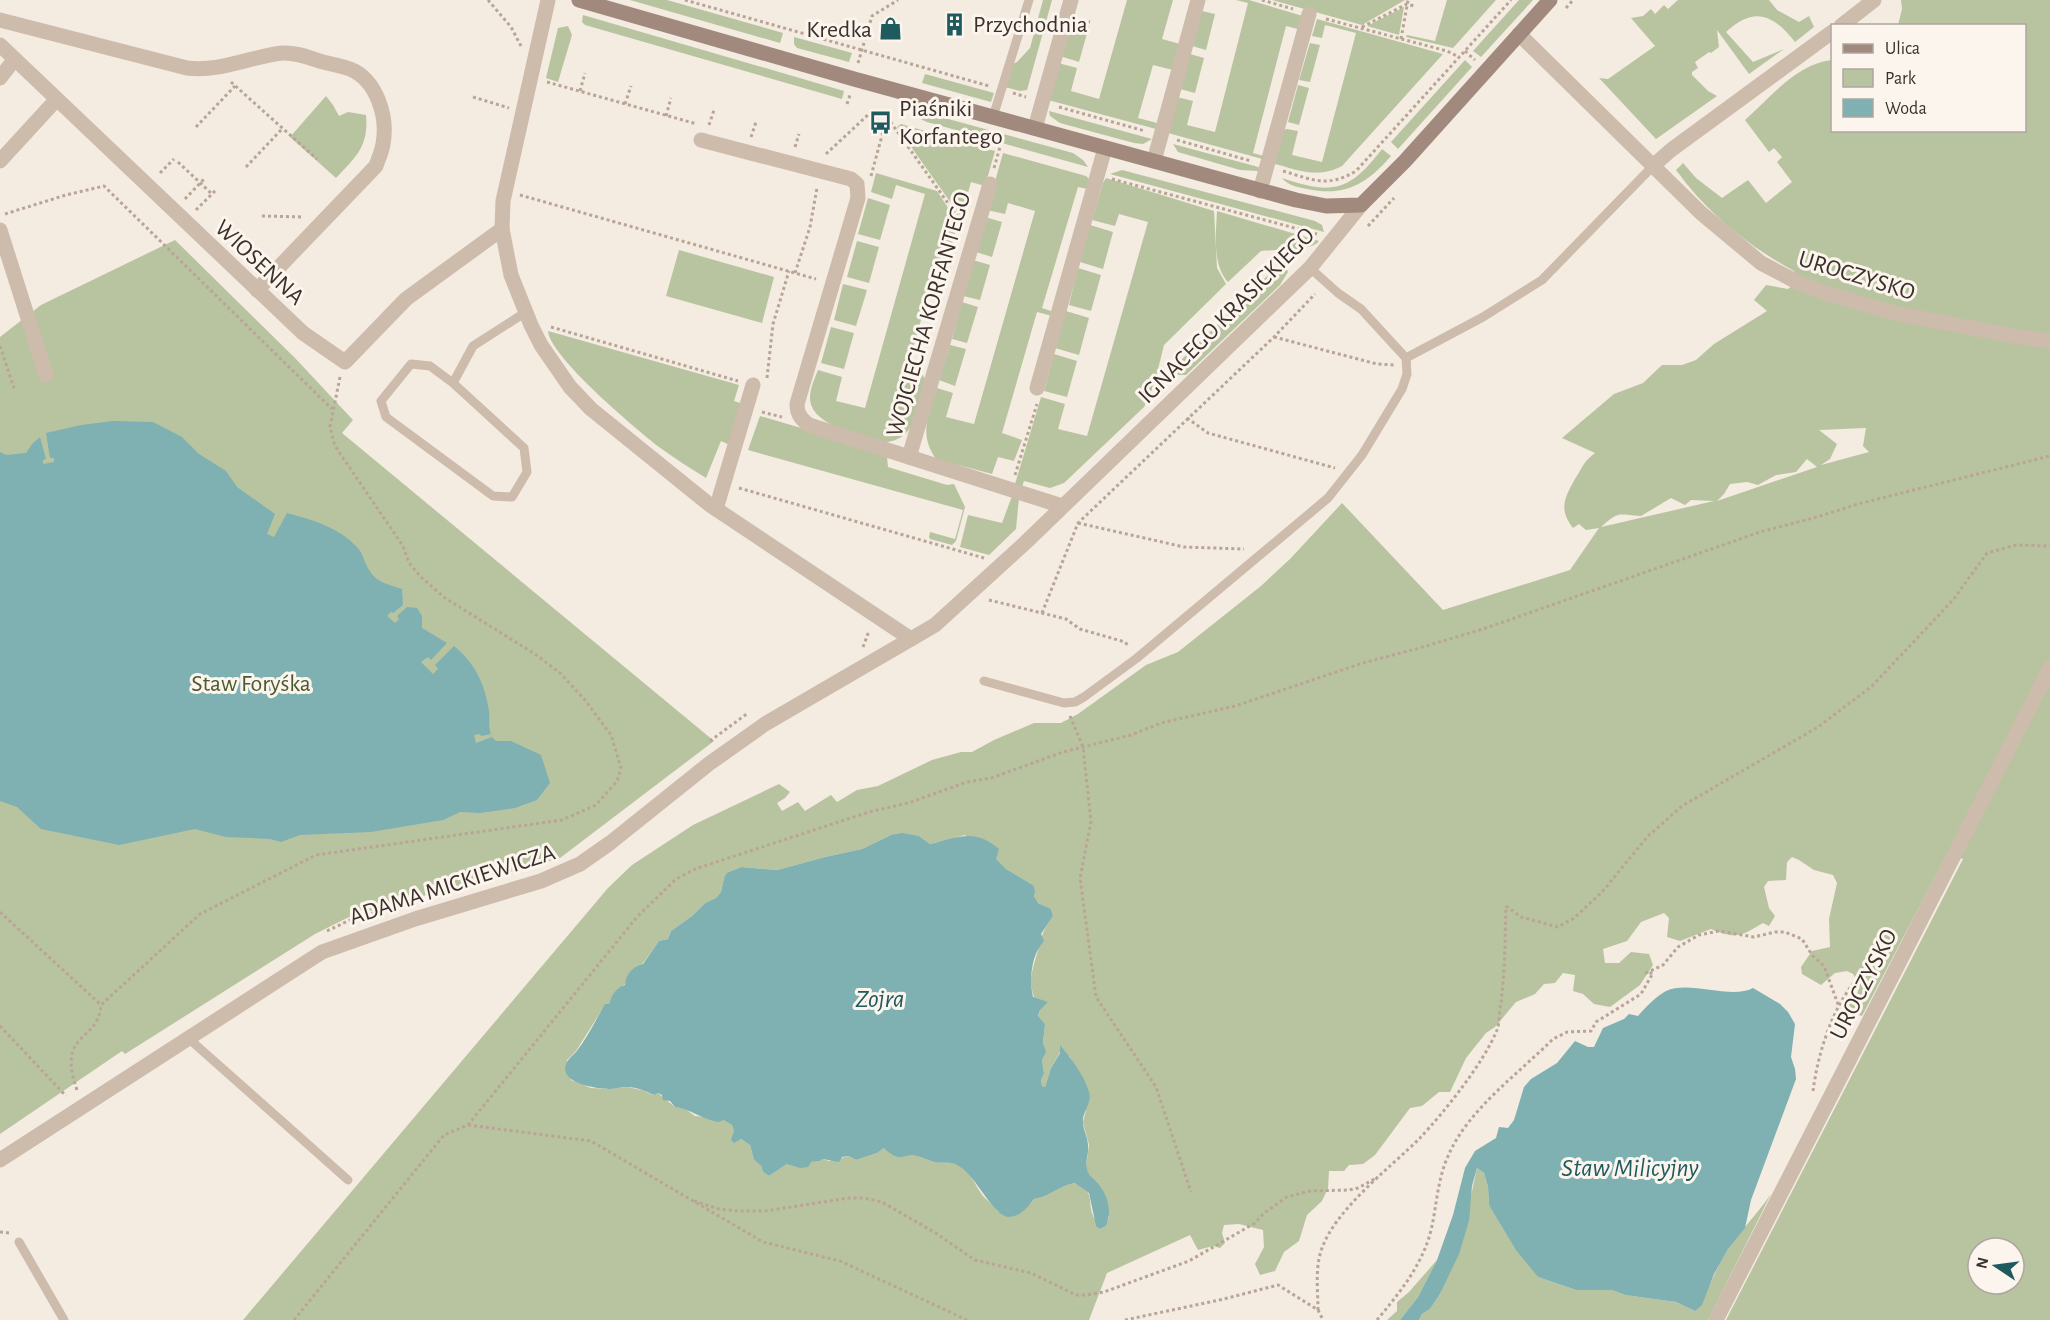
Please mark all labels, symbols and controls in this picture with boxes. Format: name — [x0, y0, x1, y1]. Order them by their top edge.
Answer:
building icon: Przychodnia — [942, 11, 968, 37]
place label: Przychodnia — [973, 13, 1088, 37]
shop icon: Kredka — [877, 16, 903, 42]
place label: Kredka — [806, 18, 872, 42]
legend — [1831, 24, 2026, 132]
text: Ulica — [1885, 40, 1920, 58]
text: Park — [1885, 70, 1917, 88]
place label: Piaśniki Korfantego — [899, 97, 1003, 149]
text: Woda — [1885, 100, 1927, 118]
bus stop icon: Piaśniki Korfantego — [868, 109, 894, 135]
street label: WOJCIECHA KORFANTEGO — [882, 189, 975, 439]
street label: WIOSENNA — [210, 216, 309, 310]
street label: IGNACEGO KRASICKIEGO — [1134, 223, 1319, 408]
street label: UROCZYSKO — [1796, 247, 1918, 305]
park label: Staw Foryśka — [191, 672, 311, 696]
street label: ADAMA MICKIEWICZA — [346, 840, 558, 930]
street label: UROCZYSKO — [1826, 925, 1902, 1044]
water label: Zojra — [856, 986, 904, 1012]
water label: Staw Milicyjny — [1561, 1155, 1699, 1181]
north arrow — [1966, 1236, 2026, 1296]
text: N — [1973, 1256, 1991, 1270]

